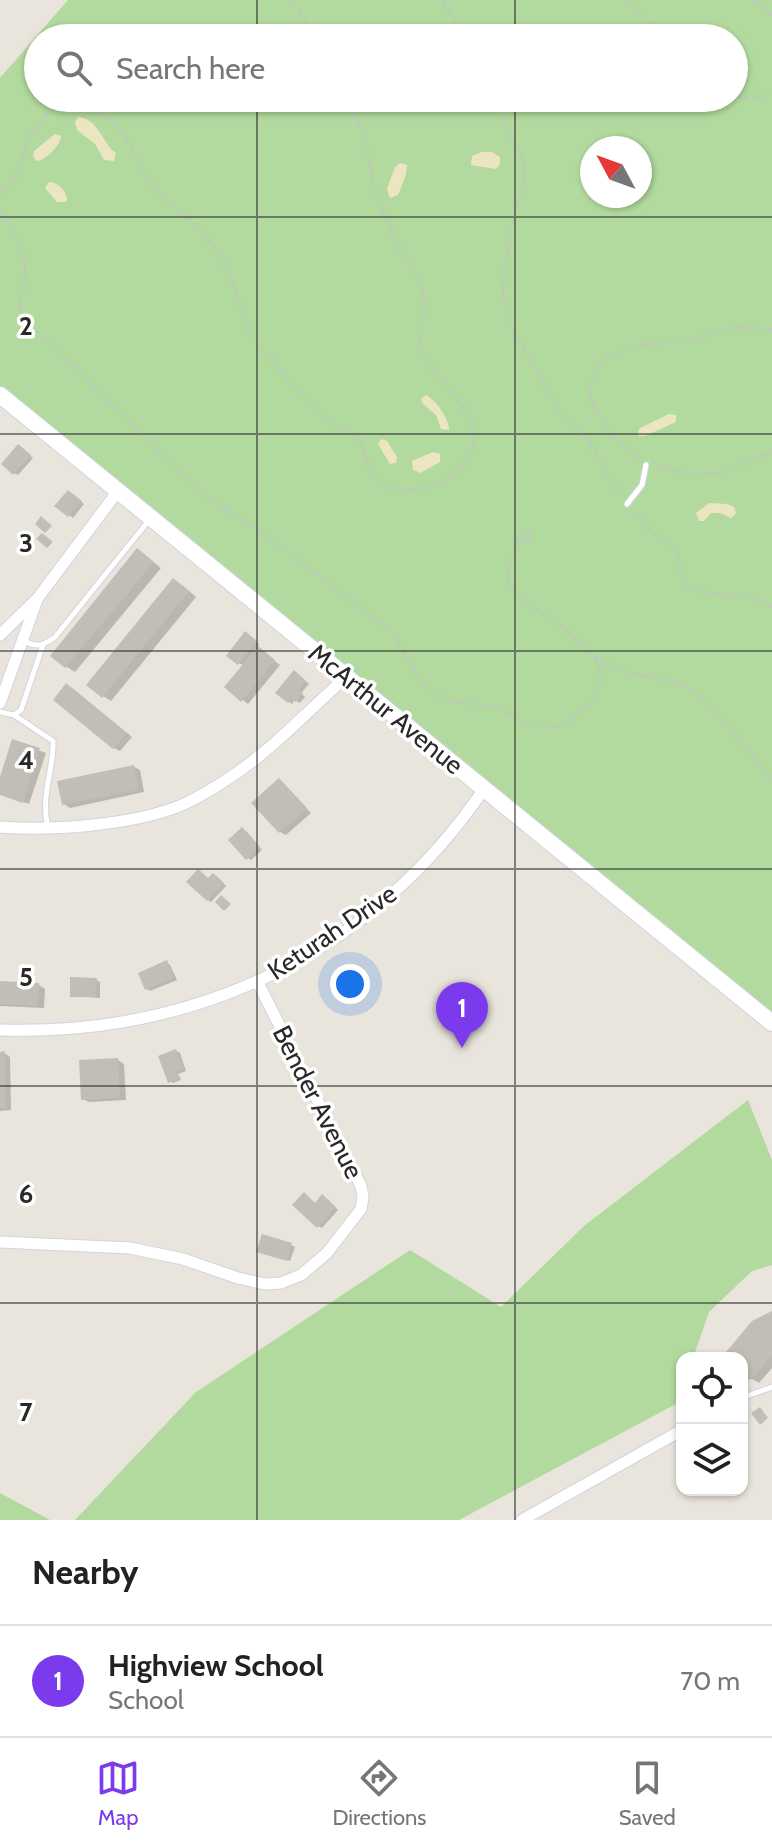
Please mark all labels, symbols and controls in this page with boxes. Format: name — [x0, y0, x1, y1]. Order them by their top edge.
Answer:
search box — [24, 24, 748, 112]
icon: search — [52, 46, 96, 90]
text: Search here — [116, 50, 265, 87]
north arrow — [580, 136, 652, 208]
text: 2 — [19, 310, 33, 342]
text: 3 — [19, 527, 33, 559]
street label: McArthur Avenue — [302, 637, 470, 781]
text: 4 — [18, 744, 34, 776]
street label: Keturah Drive — [262, 877, 402, 987]
text: 5 — [19, 961, 33, 993]
your location — [330, 964, 370, 1004]
pin: 1 — [436, 982, 488, 1048]
street label: Bender Avenue — [266, 1020, 370, 1184]
text: 6 — [19, 1178, 33, 1210]
map controls — [676, 1352, 748, 1496]
button: locate — [676, 1352, 748, 1424]
text: 7 — [19, 1396, 33, 1428]
button: layers — [676, 1424, 748, 1496]
text: Nearby — [32, 1551, 139, 1593]
text: Highview School — [108, 1647, 324, 1684]
text: 1 — [53, 1665, 63, 1697]
text: 70 m — [680, 1665, 740, 1697]
text: School — [108, 1684, 184, 1716]
tab: Map — [96, 1756, 140, 1831]
tab: Directions — [332, 1756, 426, 1831]
tab: Saved — [619, 1756, 676, 1831]

